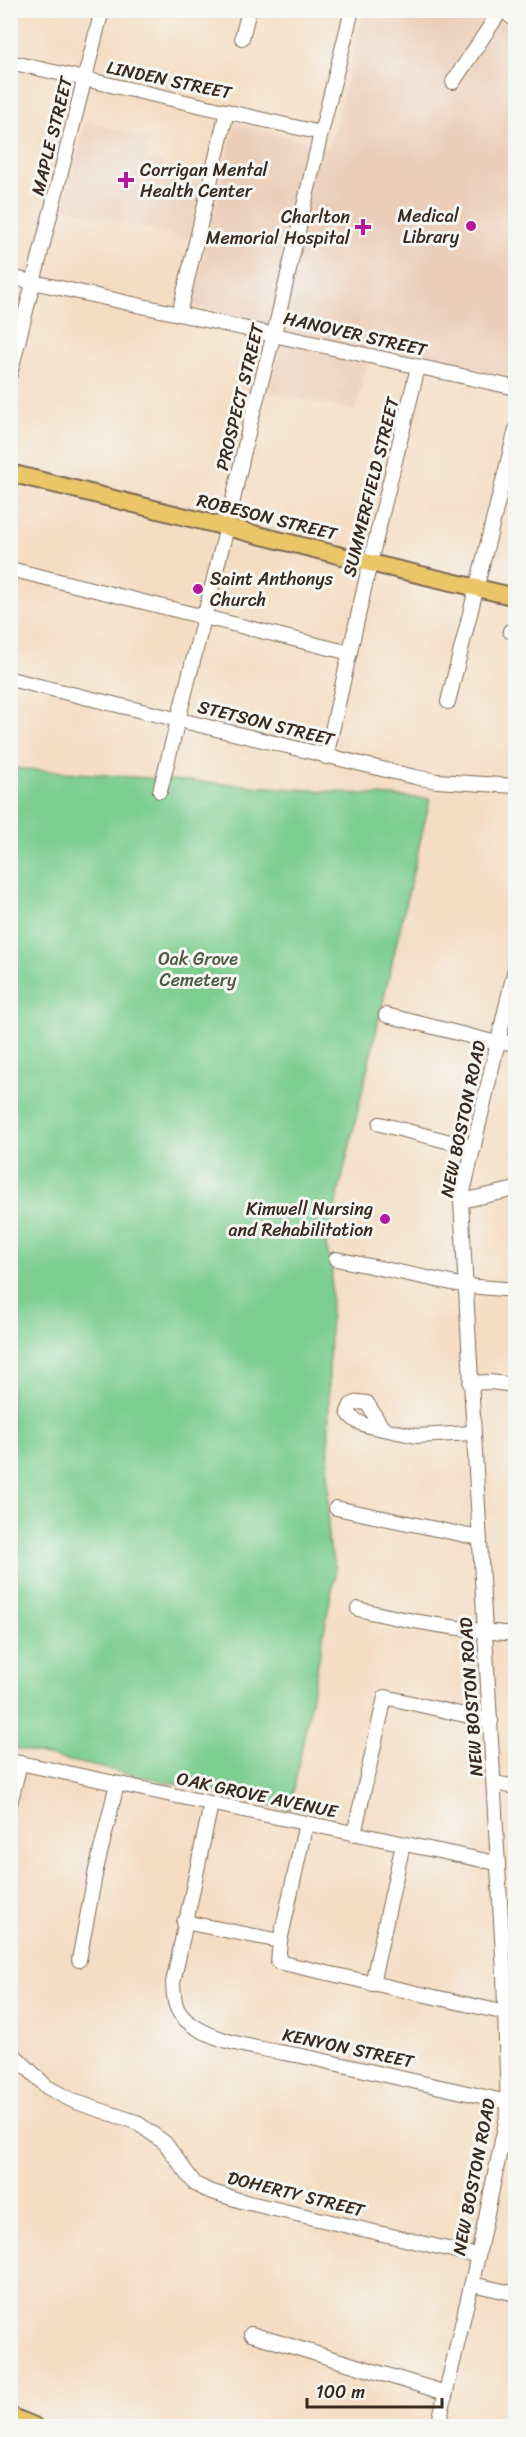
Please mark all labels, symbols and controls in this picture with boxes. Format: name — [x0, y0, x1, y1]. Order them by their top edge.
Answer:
street label: LINDEN STREET — [104, 51, 236, 109]
street label: MAPLE STREET — [22, 72, 82, 199]
place label: Corrigan Mental Health Center — [140, 154, 269, 207]
marker: Corrigan Mental Health Center — [117, 171, 135, 189]
place label: Medical Library — [397, 200, 460, 253]
place label: Charlton Memorial Hospital — [206, 201, 351, 254]
marker: Charlton Memorial Hospital — [354, 218, 372, 236]
marker: Medical Library — [464, 219, 478, 233]
street label: HANOVER STREET — [280, 302, 431, 366]
street label: PROSPECT STREET — [206, 319, 274, 474]
street label: SUMMERFIELD STREET — [333, 393, 409, 580]
street label: ROBESON STREET — [194, 484, 342, 550]
place label: Saint Anthonys Church — [210, 563, 334, 616]
marker: Saint Anthonys Church — [191, 582, 205, 596]
street label: STETSON STREET — [194, 691, 339, 756]
park label: Oak Grove Cemetery — [158, 943, 238, 996]
street label: NEW BOSTON ROAD — [431, 1038, 495, 1200]
place label: Kimwell Nursing and Rehabilitation — [229, 1193, 373, 1246]
marker: Kimwell Nursing and Rehabilitation — [378, 1212, 392, 1226]
street label: NEW BOSTON ROAD — [449, 1616, 493, 1778]
street label: OAK GROVE AVENUE — [174, 1762, 341, 1828]
street label: KENYON STREET — [280, 2019, 418, 2078]
street label: NEW BOSTON ROAD — [443, 2095, 505, 2258]
street label: DOHERTY STREET — [224, 2162, 369, 2227]
scale bar — [307, 2371, 442, 2409]
text: 100 m — [316, 2376, 365, 2408]

